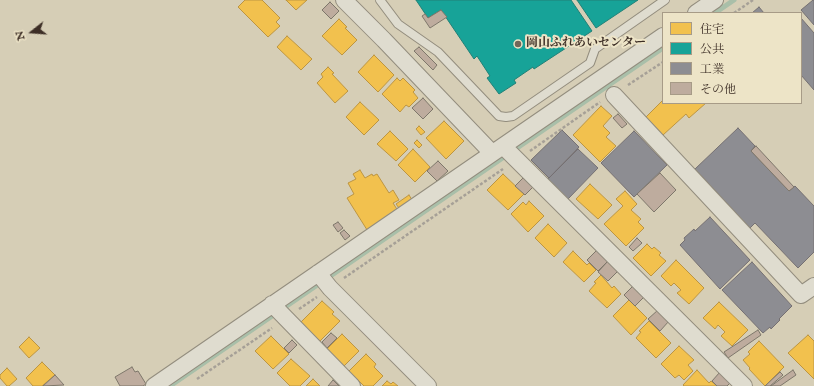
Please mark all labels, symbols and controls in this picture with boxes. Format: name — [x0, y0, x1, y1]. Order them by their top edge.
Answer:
north arrow — [12, 12, 52, 52]
legend — [662, 12, 802, 104]
text: 住宅 — [700, 22, 724, 37]
text: N — [12, 29, 29, 42]
place label: 岡山ふれあいセンター — [526, 37, 646, 51]
marker: 岡山ふれあいセンター — [513, 39, 523, 49]
text: 公共 — [700, 42, 724, 57]
text: 工業 — [700, 62, 724, 77]
text: その他 — [700, 82, 736, 97]

